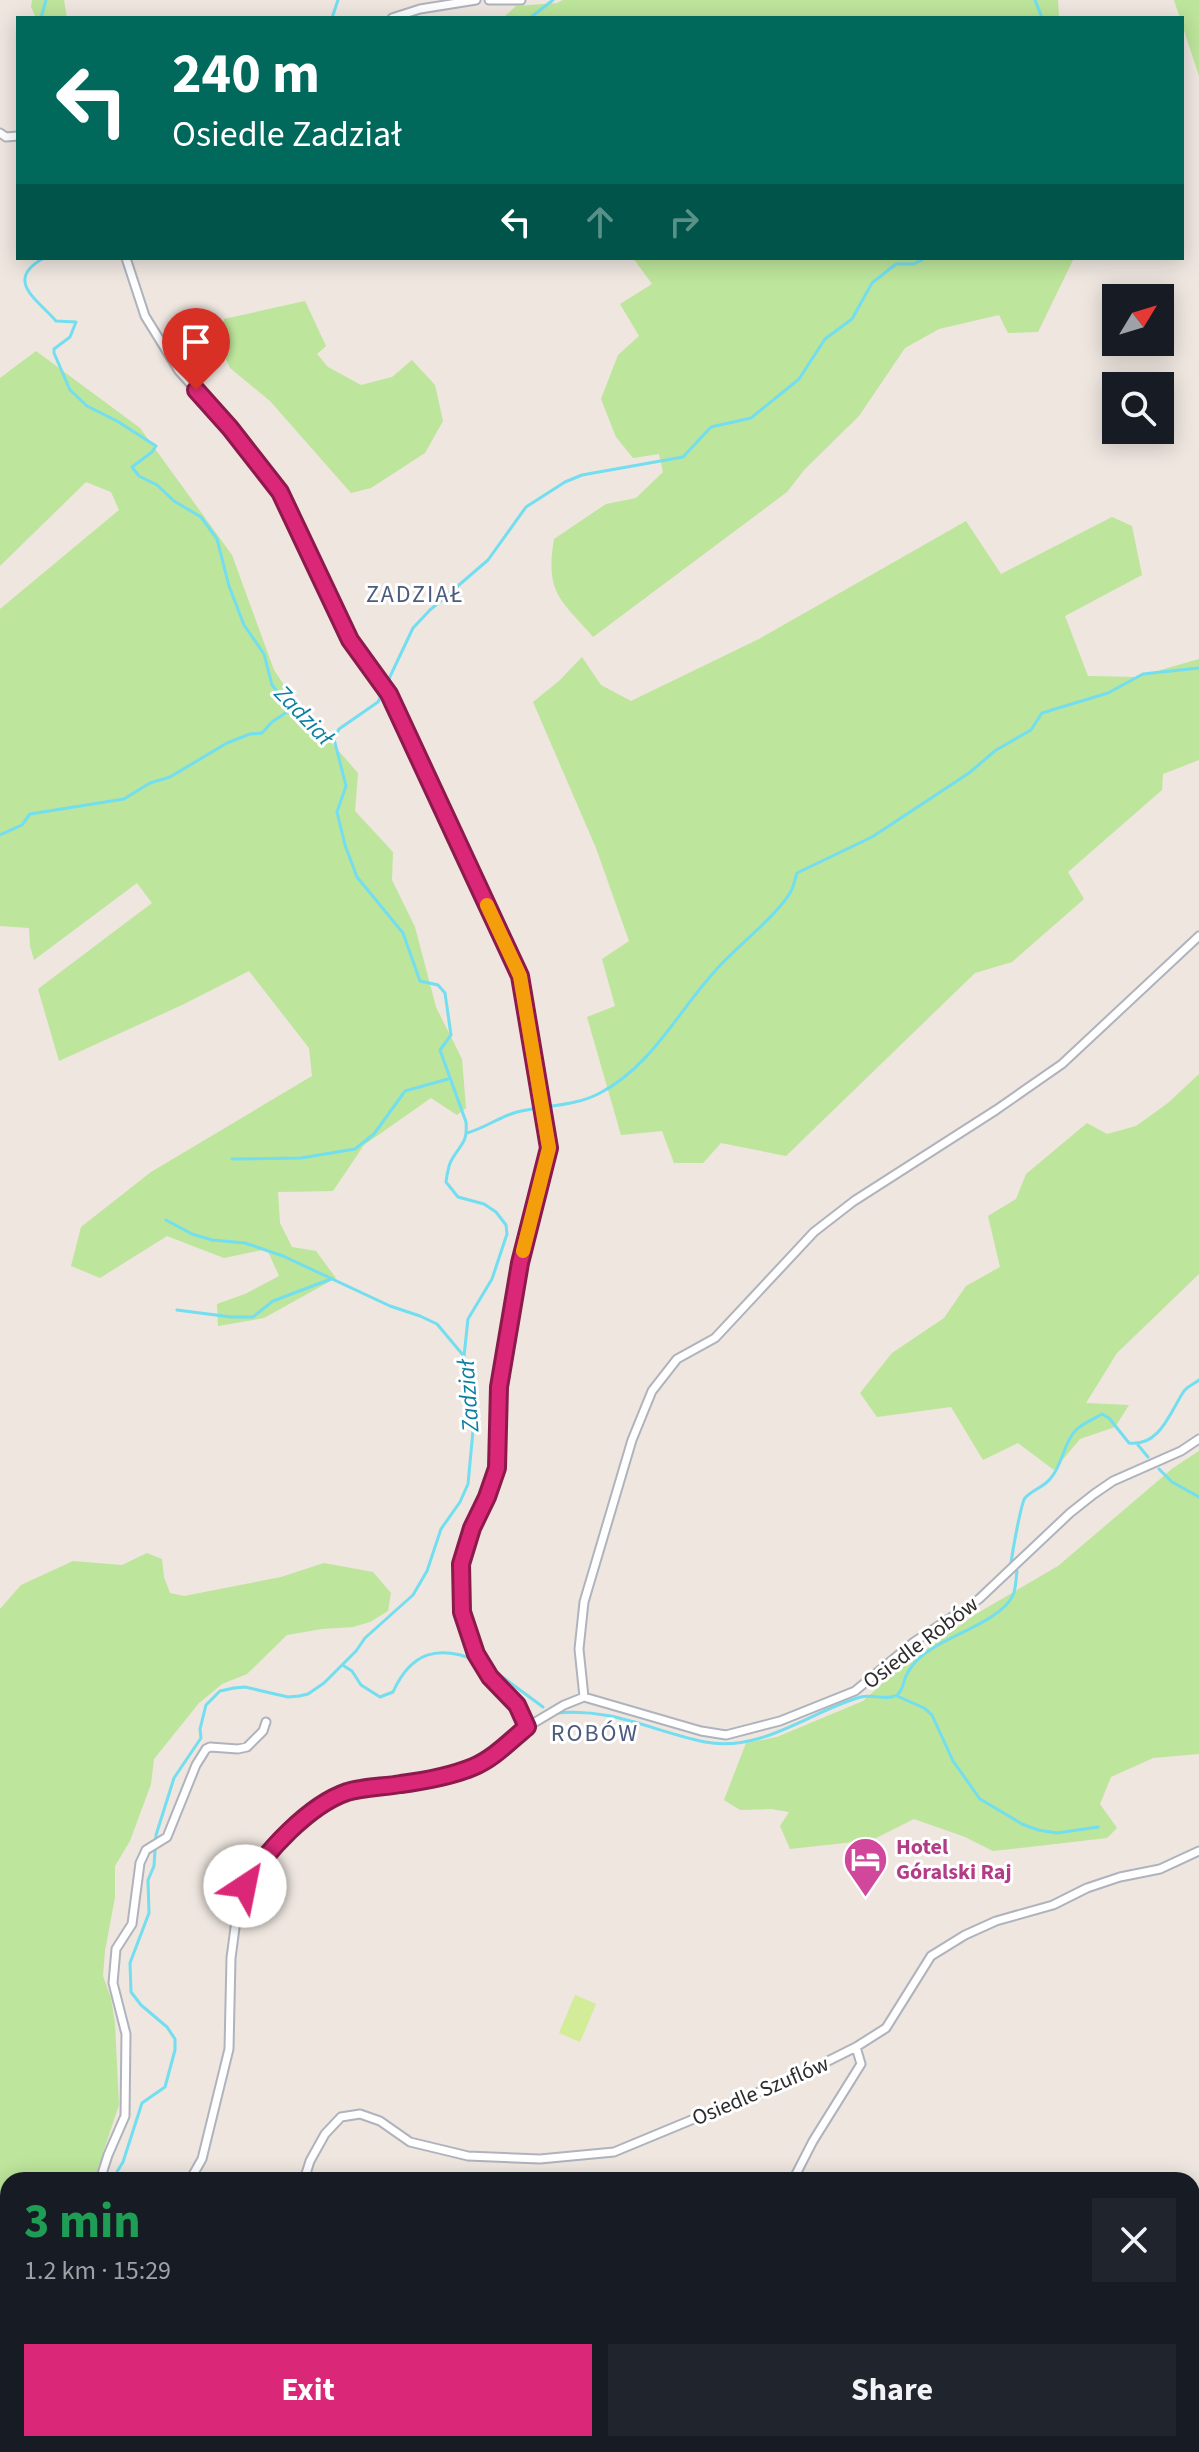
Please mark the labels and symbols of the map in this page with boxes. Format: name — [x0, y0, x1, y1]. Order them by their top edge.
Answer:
north arrow — [1102, 284, 1174, 356]
pin — [162, 308, 230, 390]
district label: ZADZIAŁ — [366, 577, 464, 612]
water label: Zadział — [265, 676, 343, 755]
water label: Zadział — [448, 1356, 489, 1434]
street label: Osiedle Robów — [856, 1589, 985, 1697]
district label: ROBÓW — [551, 1716, 639, 1751]
place label: Hotel Góralski Raj — [896, 1831, 1012, 1888]
hotel icon: Hotel Góralski Raj — [841, 1835, 889, 1898]
position arrow — [203, 1844, 287, 1928]
street label: Osiedle Szuflów — [687, 2048, 834, 2134]

